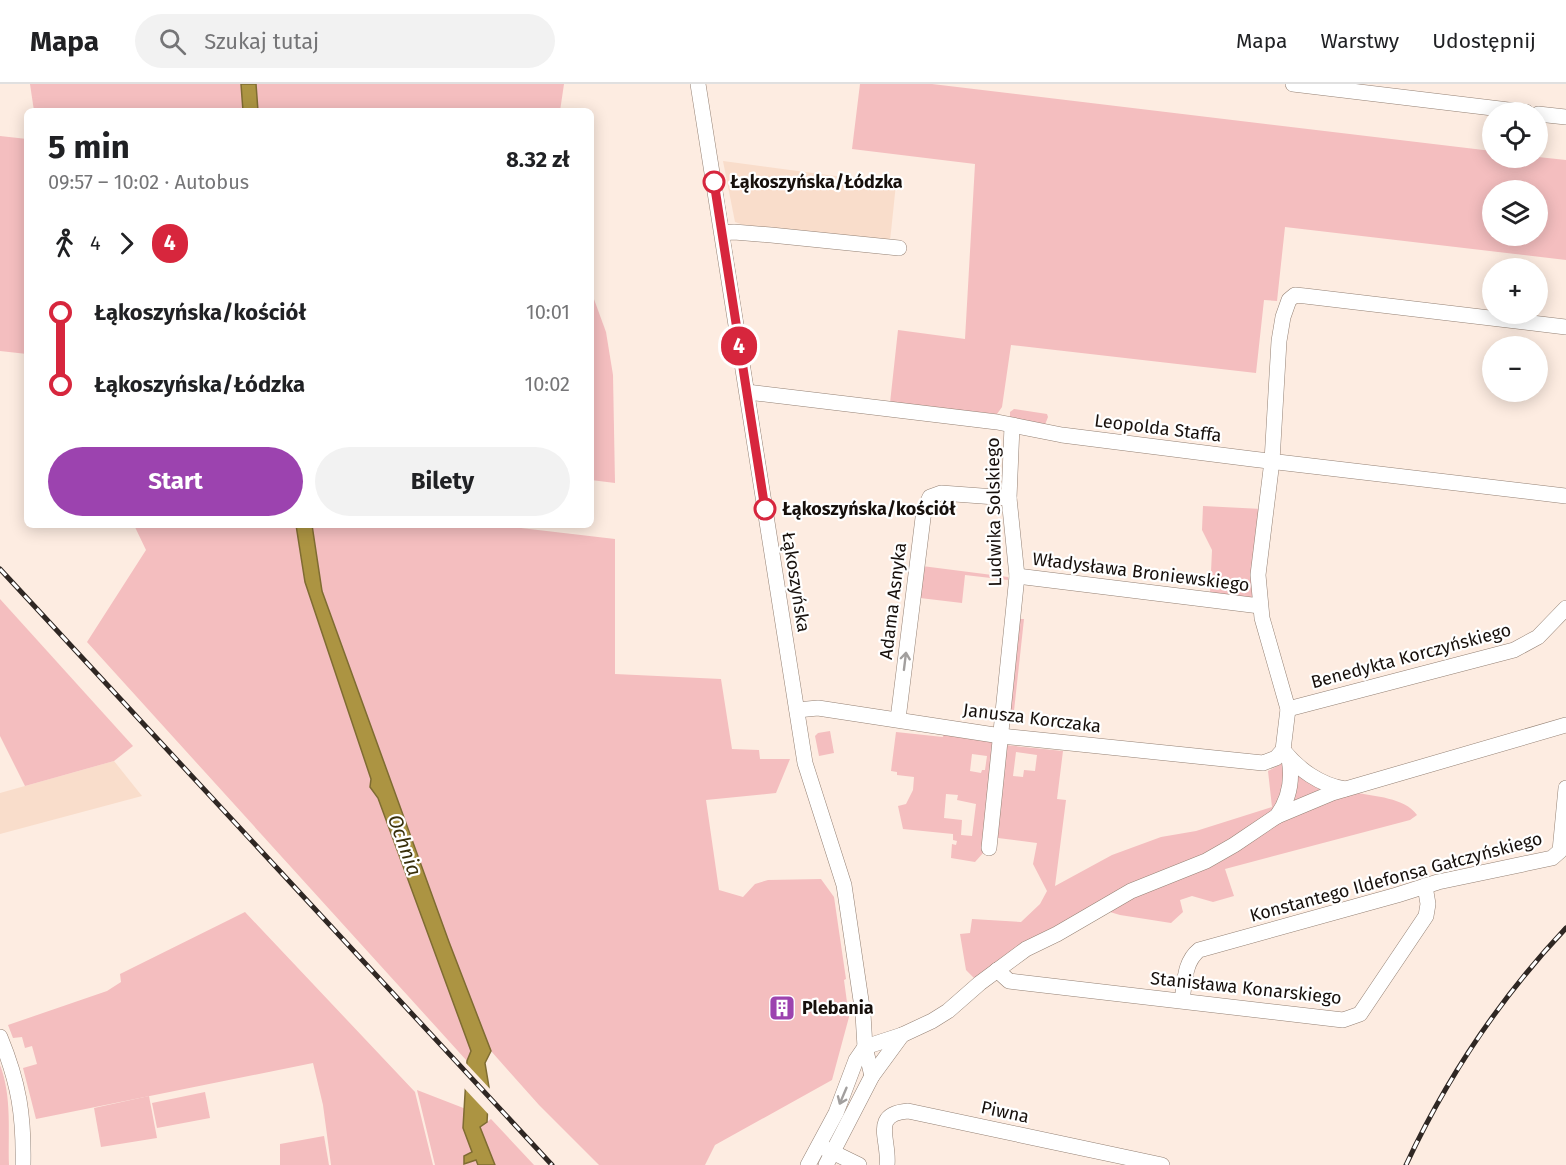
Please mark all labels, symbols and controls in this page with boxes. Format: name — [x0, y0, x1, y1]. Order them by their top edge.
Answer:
search box — [135, 14, 555, 68]
text: Mapa — [30, 25, 99, 58]
icon: search — [156, 25, 189, 58]
text: Szukaj tutaj — [204, 28, 319, 55]
text: Mapa — [1236, 28, 1287, 54]
text: Warstwy — [1320, 28, 1399, 54]
text: Udostępnij — [1432, 28, 1536, 54]
map controls — [1482, 102, 1548, 402]
button: locate — [1482, 102, 1548, 168]
text: 5 min — [48, 127, 130, 167]
text: 8.32 zł — [506, 146, 570, 173]
text: 09:57 – 10:02 · Autobus — [48, 170, 249, 194]
marker: Łąkoszyńska/Łódzka — [703, 171, 725, 193]
place label: Łąkoszyńska/Łódzka — [730, 171, 903, 193]
button: layers — [1482, 180, 1548, 246]
icon: walk — [48, 227, 81, 260]
icon: forward — [110, 227, 143, 260]
text: 4 — [164, 230, 176, 256]
text: 4 — [90, 231, 101, 255]
button: + — [1482, 258, 1548, 324]
text: Łąkoszyńska/kościół — [94, 299, 306, 326]
text: 10:01 — [526, 300, 570, 324]
line badge: 4 — [720, 326, 758, 366]
text: 4 — [733, 333, 745, 359]
button: − — [1482, 336, 1548, 402]
text: Łąkoszyńska/Łódzka — [94, 371, 305, 398]
text: 10:02 — [525, 372, 570, 396]
street label: Leopolda Staffa — [1093, 409, 1223, 447]
street label: Ludwika Solskiego — [982, 437, 1006, 587]
button: Start — [48, 447, 303, 516]
button: Bilety — [315, 447, 570, 516]
marker: Łąkoszyńska/kościół — [754, 498, 776, 520]
place label: Łąkoszyńska/kościół — [782, 498, 956, 520]
street label: Łąkoszyńska — [777, 530, 815, 634]
street label: Adama Asnyka — [875, 541, 911, 661]
street label: Władysława Broniewskiego — [1031, 548, 1251, 596]
street label: Benedykta Korczyńskiego — [1309, 619, 1513, 693]
one-way arrow — [899, 652, 910, 671]
street label: Janusza Korczaka — [962, 699, 1102, 737]
water label: Ochnia — [383, 811, 427, 879]
street label: Konstantego Ildefonsa Gałczyńskiego — [1247, 827, 1545, 927]
street label: Stanisława Konarskiego — [1149, 967, 1343, 1009]
building icon: Plebania — [767, 993, 797, 1023]
place label: Plebania — [802, 997, 874, 1019]
one-way arrow — [837, 1086, 848, 1105]
street label: Piwna — [979, 1096, 1031, 1128]

